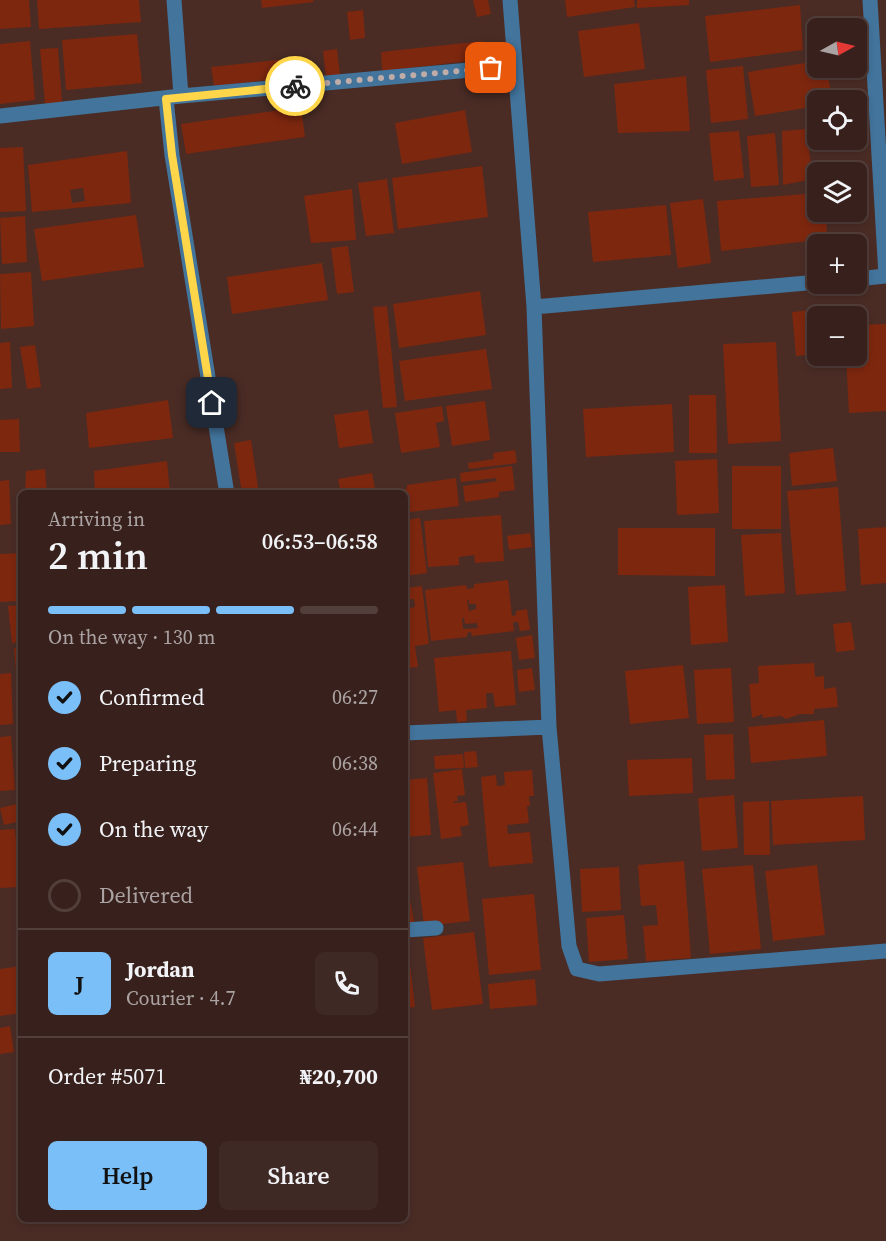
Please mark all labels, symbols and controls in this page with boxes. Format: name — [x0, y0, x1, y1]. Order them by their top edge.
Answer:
north arrow — [807, 18, 867, 78]
map controls — [807, 18, 867, 366]
pin — [465, 42, 516, 93]
icon: bag — [474, 51, 507, 84]
courier — [265, 56, 325, 116]
icon: bike — [279, 70, 312, 103]
button: locate — [807, 90, 867, 150]
button: layers — [807, 162, 867, 222]
button: + — [807, 234, 867, 294]
button: − — [807, 306, 867, 366]
pin — [186, 377, 237, 428]
icon: home — [195, 386, 228, 419]
text: Arriving in — [48, 505, 145, 533]
text: 06:53–06:58 — [262, 526, 378, 556]
text: 2 min — [48, 529, 148, 582]
text: On the way · 130 m — [48, 623, 215, 651]
icon: check — [48, 681, 81, 714]
text: Confirmed — [99, 682, 204, 712]
text: 06:27 — [332, 683, 378, 711]
icon: check — [48, 747, 81, 780]
text: Preparing — [99, 748, 196, 778]
text: 06:38 — [332, 749, 378, 777]
icon: check — [48, 813, 81, 846]
text: On the way — [99, 814, 208, 844]
text: 06:44 — [332, 815, 378, 843]
text: Delivered — [99, 880, 193, 910]
button: phone — [315, 952, 378, 1015]
text: Jordan — [126, 954, 194, 984]
text: J — [75, 968, 84, 998]
text: Courier · 4.7 — [126, 984, 235, 1012]
text: Order #5071 — [48, 1061, 166, 1091]
text: ₦20,700 — [300, 1061, 378, 1091]
button: Help — [48, 1141, 207, 1210]
button: Share — [219, 1141, 378, 1210]

